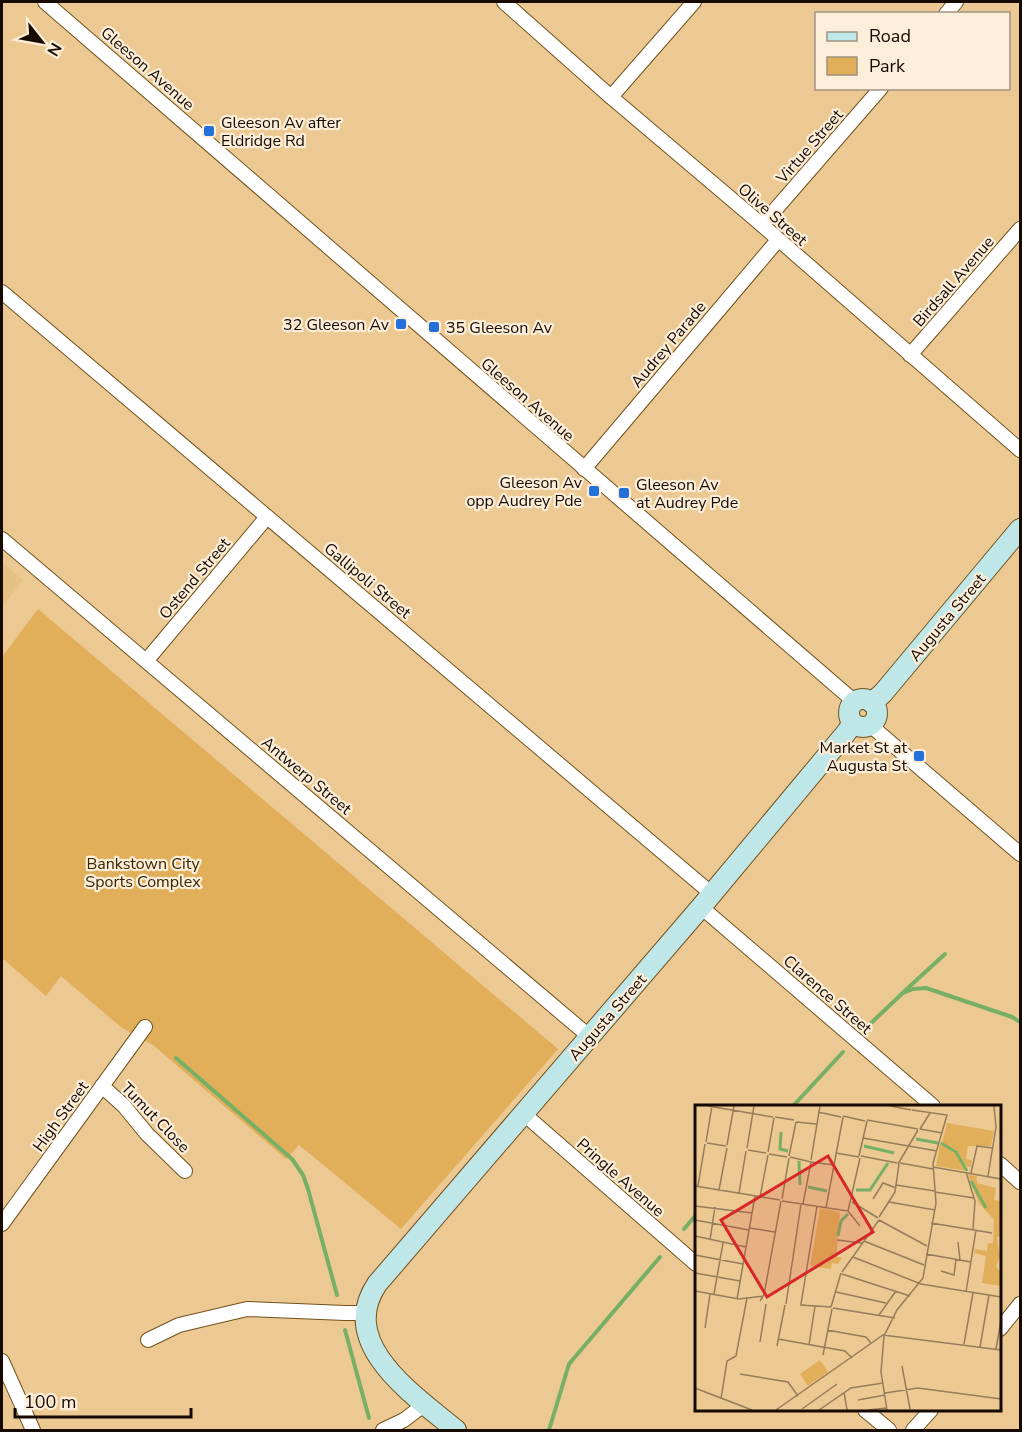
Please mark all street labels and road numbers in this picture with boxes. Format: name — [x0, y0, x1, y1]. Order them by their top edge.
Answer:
street label: Gleeson Avenue — [96, 22, 199, 116]
street label: Virtue Street — [771, 105, 848, 189]
street label: Olive Street — [733, 179, 812, 251]
street label: Birdsall Avenue — [908, 232, 999, 332]
street label: Audrey Parade — [626, 297, 711, 393]
street label: Gleeson Avenue — [476, 353, 579, 447]
street label: Ostend Street — [154, 533, 236, 624]
street label: Gallipoli Street — [319, 538, 416, 624]
street label: Augusta Street — [904, 569, 991, 666]
street label: Antwerp Street — [257, 732, 356, 820]
street label: Clarence Street — [778, 950, 877, 1040]
street label: Augusta Street — [564, 969, 652, 1066]
street label: High Street — [28, 1077, 94, 1156]
street label: Tumut Close — [116, 1078, 195, 1158]
street label: Pringle Avenue — [572, 1133, 669, 1222]

